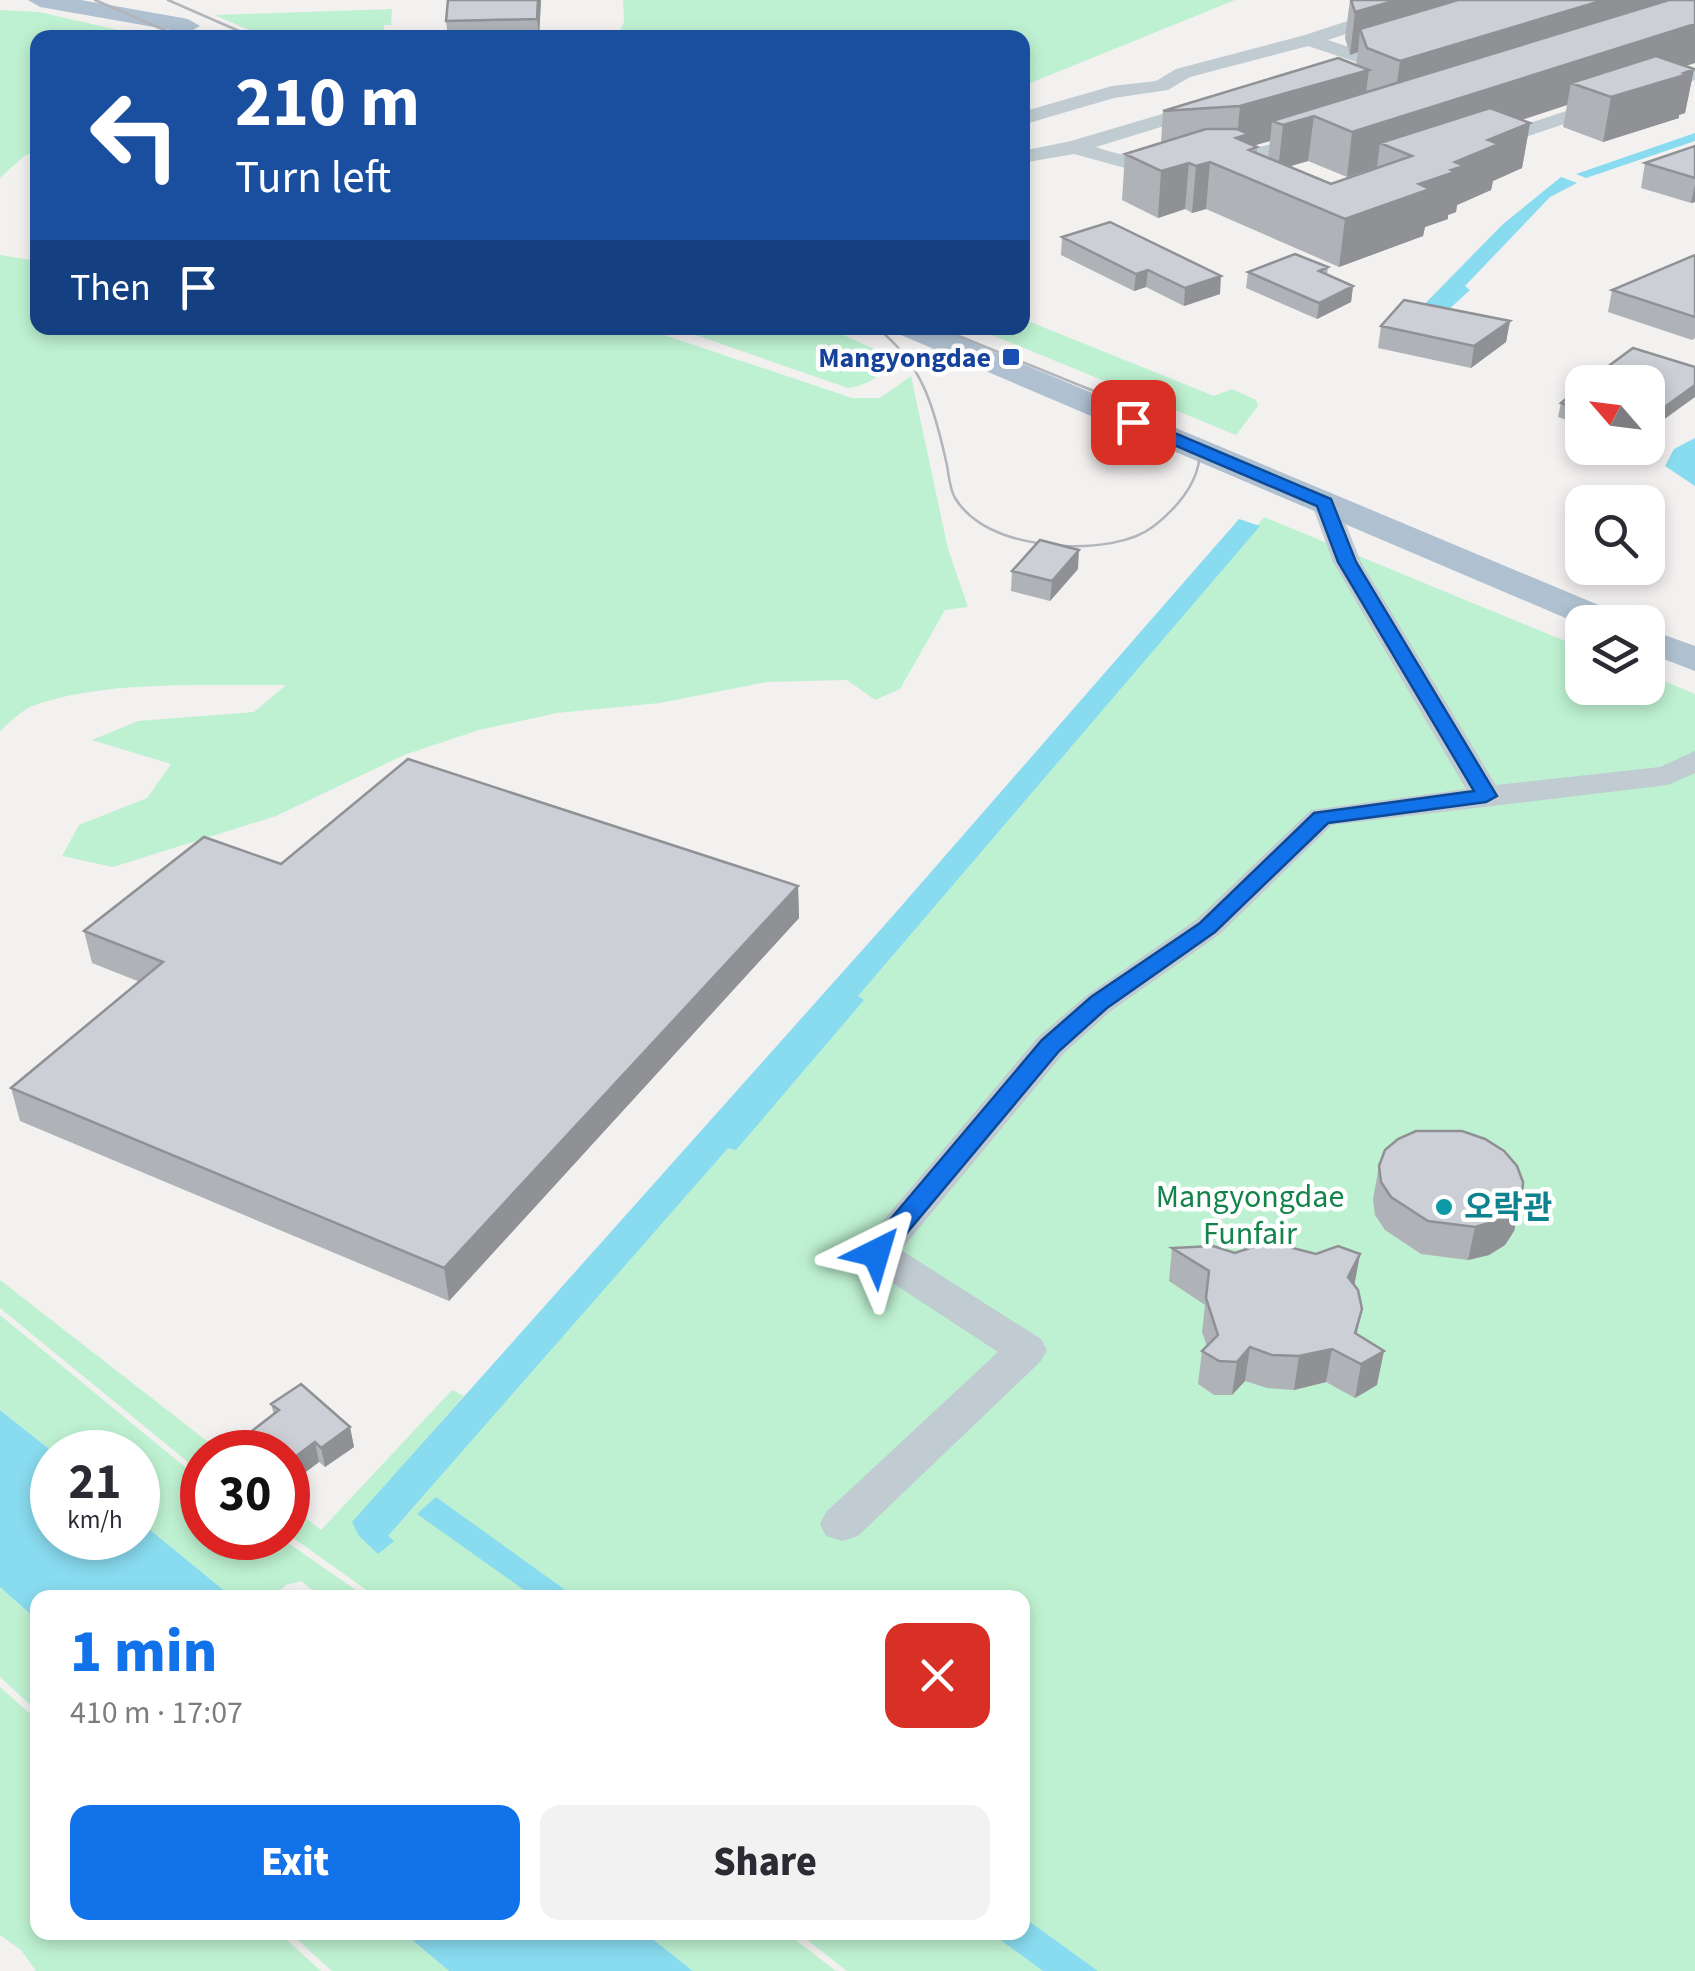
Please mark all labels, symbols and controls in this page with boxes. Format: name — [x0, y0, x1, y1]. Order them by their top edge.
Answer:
text: 210 m — [235, 53, 420, 153]
icon: left — [70, 70, 200, 200]
text: Turn left — [235, 146, 391, 210]
icon: arrive — [171, 260, 226, 315]
text: Then — [70, 261, 151, 315]
place label: Mangyongdae — [818, 338, 991, 378]
marker: Mangyongdae — [1000, 346, 1022, 368]
north arrow — [1565, 365, 1665, 465]
map controls — [1565, 365, 1665, 705]
pin — [1091, 380, 1176, 465]
icon: arrive — [1106, 395, 1161, 450]
button: search — [1565, 485, 1665, 585]
button: layers — [1565, 605, 1665, 705]
park label: Mangyongdae Funfair — [1156, 1174, 1344, 1257]
place label: 오락관 — [1464, 1185, 1552, 1231]
marker: 오락관 — [1433, 1196, 1455, 1218]
position arrow — [824, 1201, 928, 1305]
speed limit sign: 30 — [180, 1430, 310, 1560]
text: 21 — [69, 1447, 121, 1518]
text: km/h — [67, 1502, 123, 1538]
text: 1 min — [70, 1610, 217, 1695]
button: close — [885, 1623, 990, 1728]
text: 410 m · 17:07 — [70, 1690, 243, 1736]
button: Exit — [70, 1805, 520, 1920]
button: Share — [540, 1805, 990, 1920]

